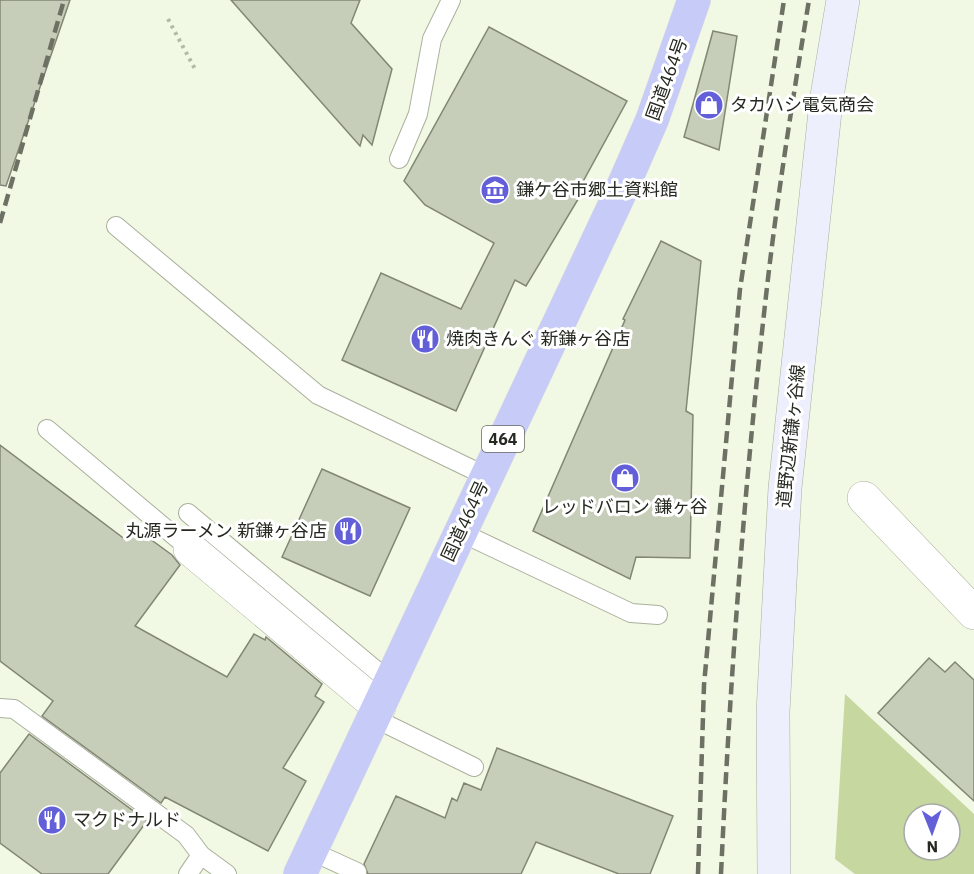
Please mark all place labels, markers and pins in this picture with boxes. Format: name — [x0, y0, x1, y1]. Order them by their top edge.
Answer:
shop icon: タカハシ電気商会 — [693, 89, 725, 121]
place label: タカハシ電気商会 — [730, 93, 874, 116]
museum icon: 鎌ケ谷市郷土資料館 — [479, 174, 511, 206]
place label: 鎌ケ谷市郷土資料館 — [516, 178, 678, 201]
restaurant icon: 焼肉きんぐ 新鎌ヶ谷店 — [409, 323, 441, 355]
place label: 焼肉きんぐ 新鎌ヶ谷店 — [446, 327, 630, 350]
shop icon: レッドバロン 鎌ヶ谷 — [609, 462, 641, 494]
place label: レッドバロン 鎌ヶ谷 — [542, 495, 708, 518]
restaurant icon: 丸源ラーメン 新鎌ヶ谷店 — [332, 515, 364, 547]
place label: 丸源ラーメン 新鎌ヶ谷店 — [125, 519, 327, 542]
restaurant icon: マクドナルド — [36, 804, 68, 836]
place label: マクドナルド — [73, 808, 181, 831]

